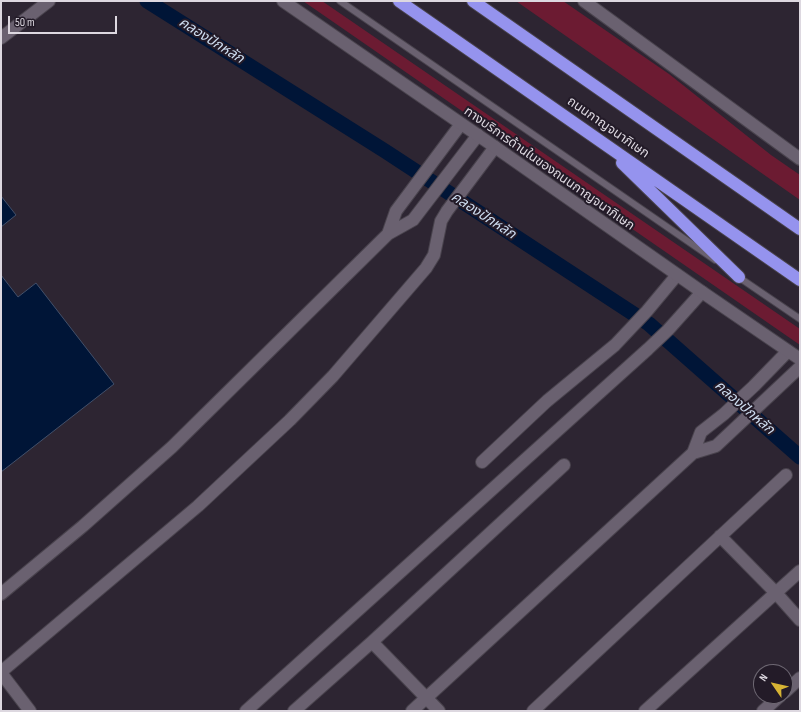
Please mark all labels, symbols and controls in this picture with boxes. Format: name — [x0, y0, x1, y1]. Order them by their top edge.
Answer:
scale bar — [10, 8, 119, 34]
water label: คลองปักหลัก — [175, 14, 247, 68]
text: 50 m — [15, 15, 35, 30]
street label: ถนนกาญจนาภิเษก — [564, 94, 652, 162]
street label: ทางบริการด้านในของถนนกาญจนาภิเษก — [461, 104, 637, 234]
water label: คลองปักหลัก — [448, 189, 518, 243]
water label: คลองปักหลัก — [711, 378, 777, 438]
north arrow — [753, 664, 793, 704]
text: N — [756, 671, 770, 684]

